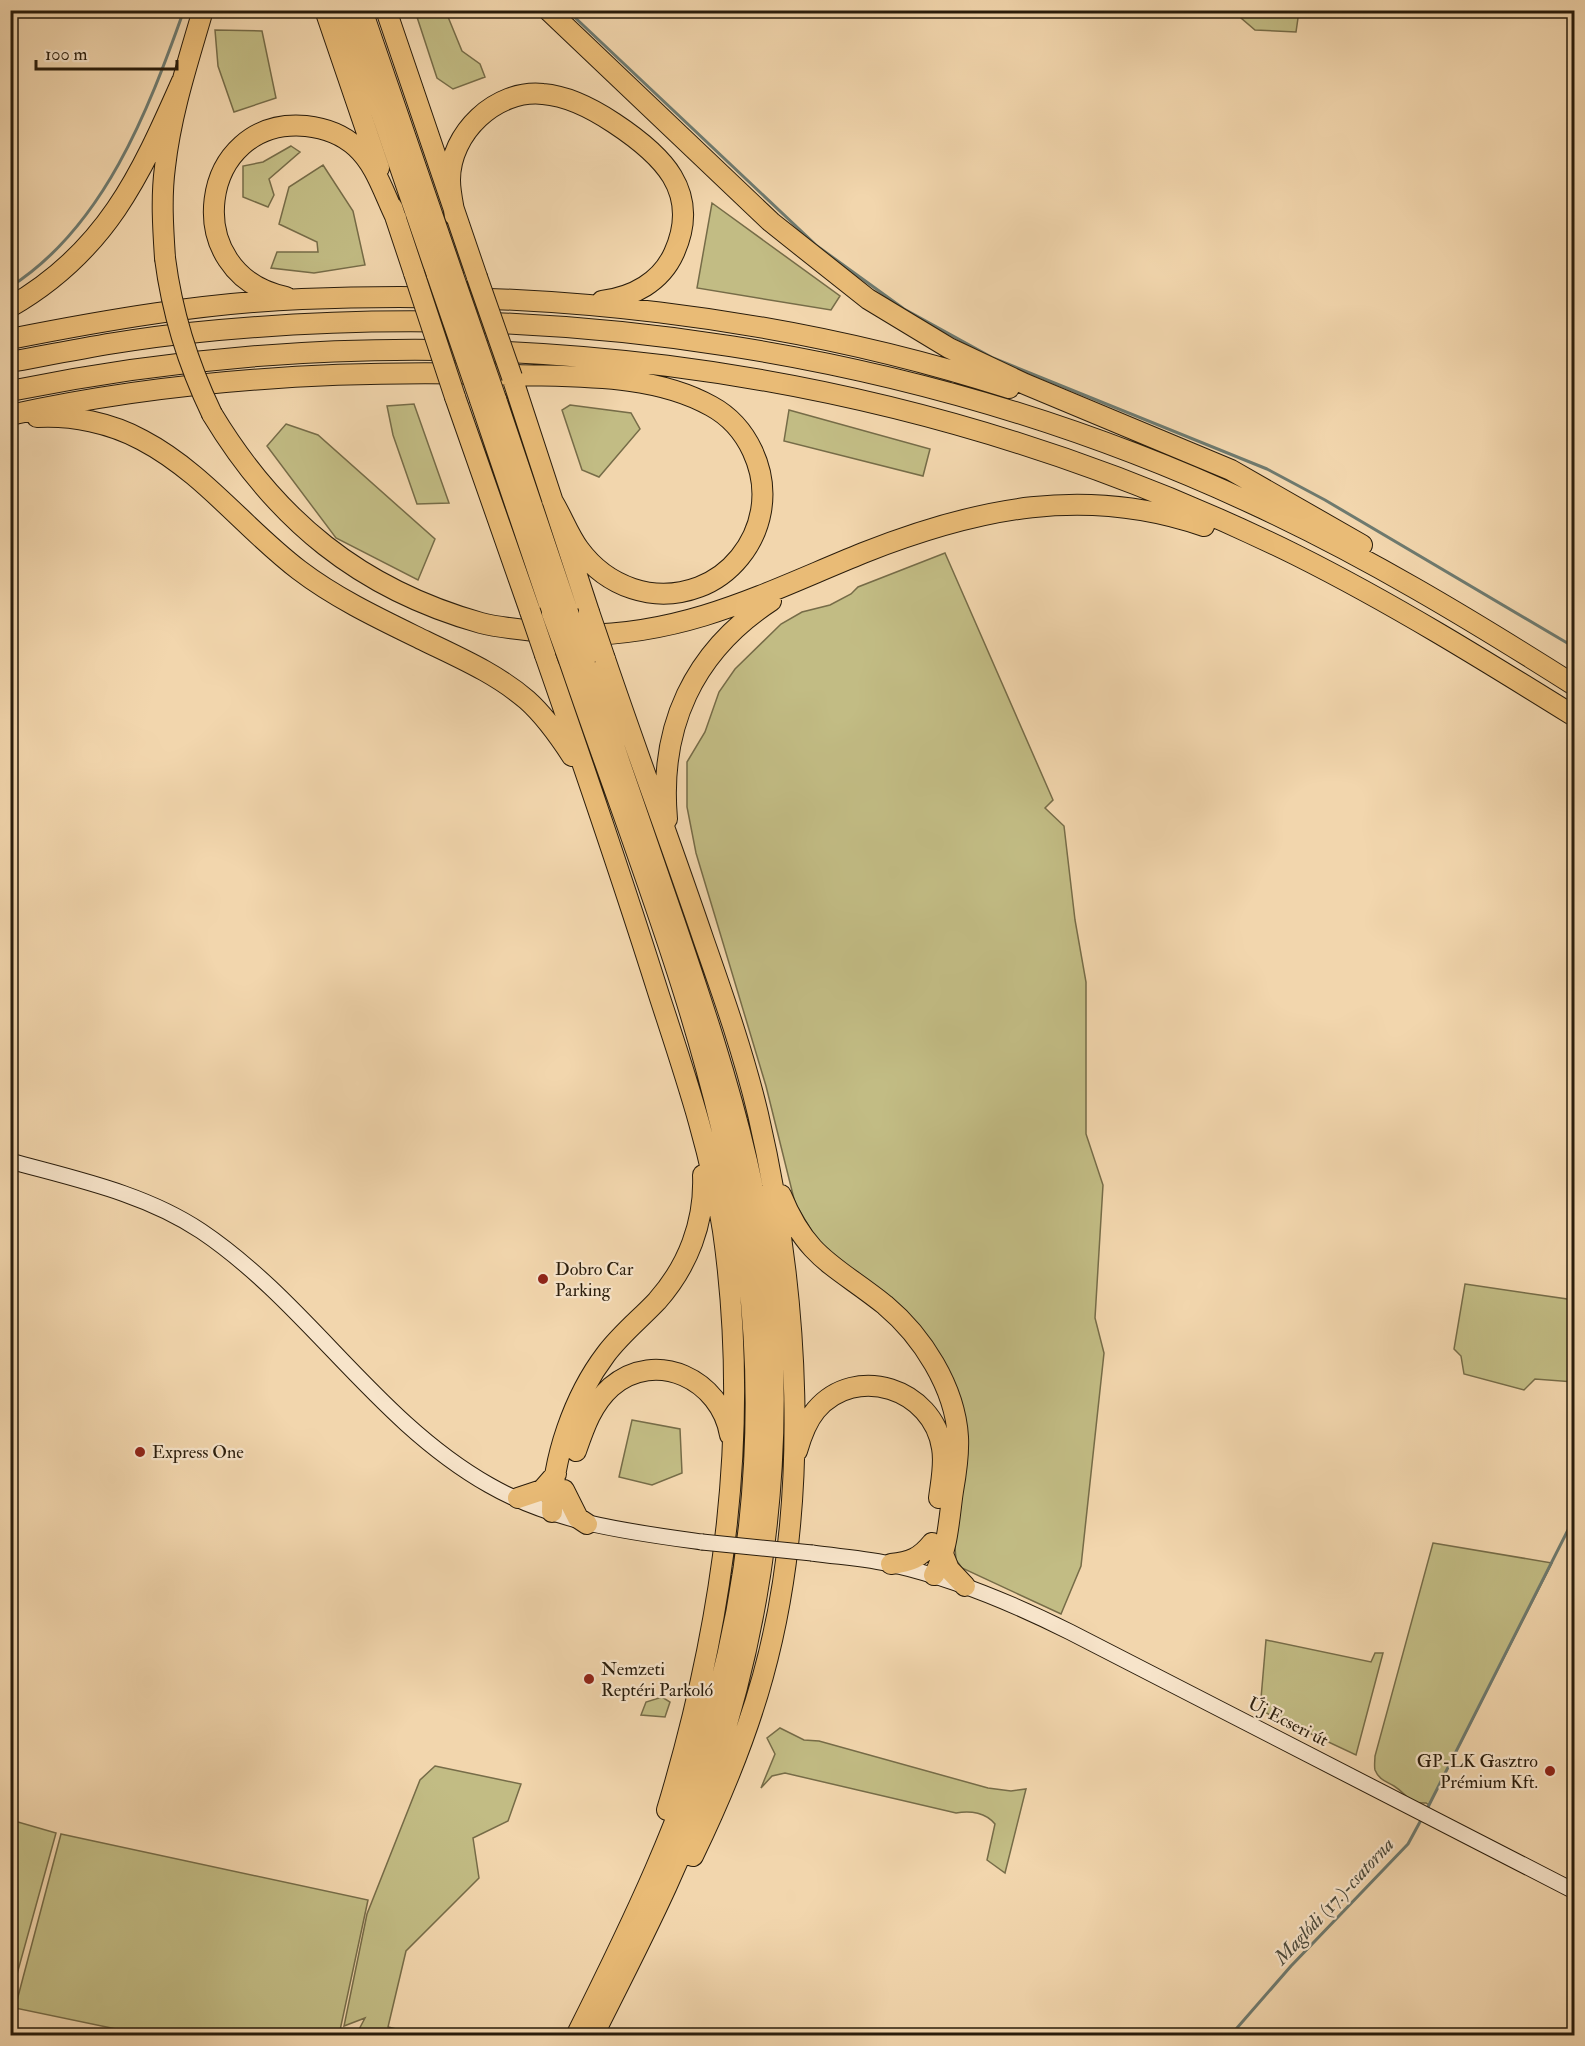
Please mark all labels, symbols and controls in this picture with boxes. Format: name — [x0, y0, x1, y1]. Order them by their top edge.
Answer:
scale bar — [36, 33, 177, 71]
text: 100 m — [45, 43, 88, 66]
place label: Dobro Car Parking — [555, 1258, 634, 1302]
marker: Dobro Car Parking — [536, 1272, 550, 1286]
place label: Express One — [152, 1441, 244, 1464]
marker: Express One — [133, 1445, 147, 1459]
place label: Nemzeti Reptéri Parkoló — [601, 1658, 714, 1702]
marker: Nemzeti Reptéri Parkoló — [582, 1672, 596, 1686]
street label: Új Ecseri út — [1244, 1692, 1332, 1752]
place label: GP-LK Gasztro Prémium Kft. — [1417, 1750, 1538, 1794]
marker: GP-LK Gasztro Prémium Kft. — [1543, 1764, 1557, 1778]
water label: Maglódi (17.)-csatorna — [1268, 1832, 1399, 1971]

